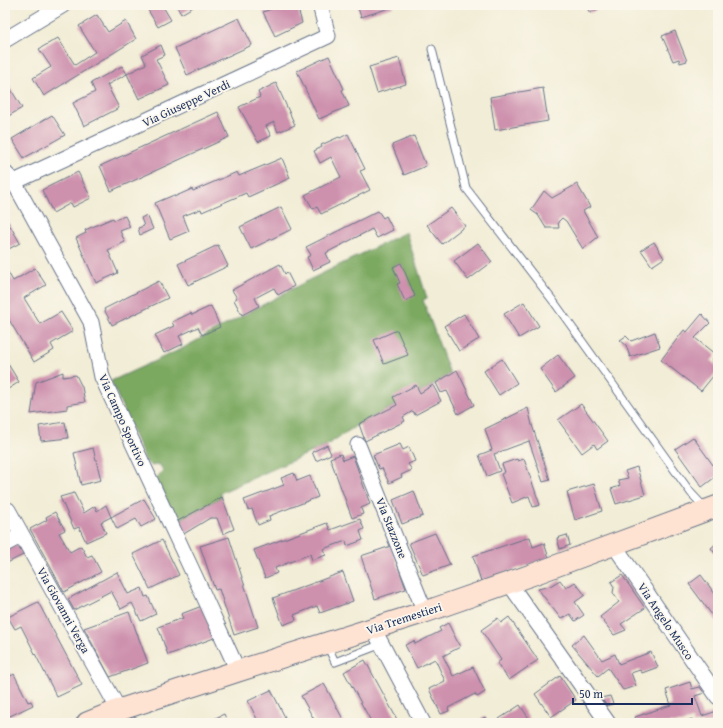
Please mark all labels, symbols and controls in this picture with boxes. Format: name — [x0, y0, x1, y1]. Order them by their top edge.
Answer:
street label: Via Giuseppe Verdi — [139, 75, 233, 131]
street label: Via Campo Sportivo — [95, 371, 151, 469]
street label: Via Stazzone — [372, 495, 412, 561]
street label: Via Giovanni Verga — [33, 564, 95, 656]
street label: Via Angelo Musco — [634, 579, 698, 663]
street label: Via Tremestieri — [364, 598, 445, 638]
scale bar — [573, 680, 692, 706]
text: 50 m — [579, 685, 603, 702]

